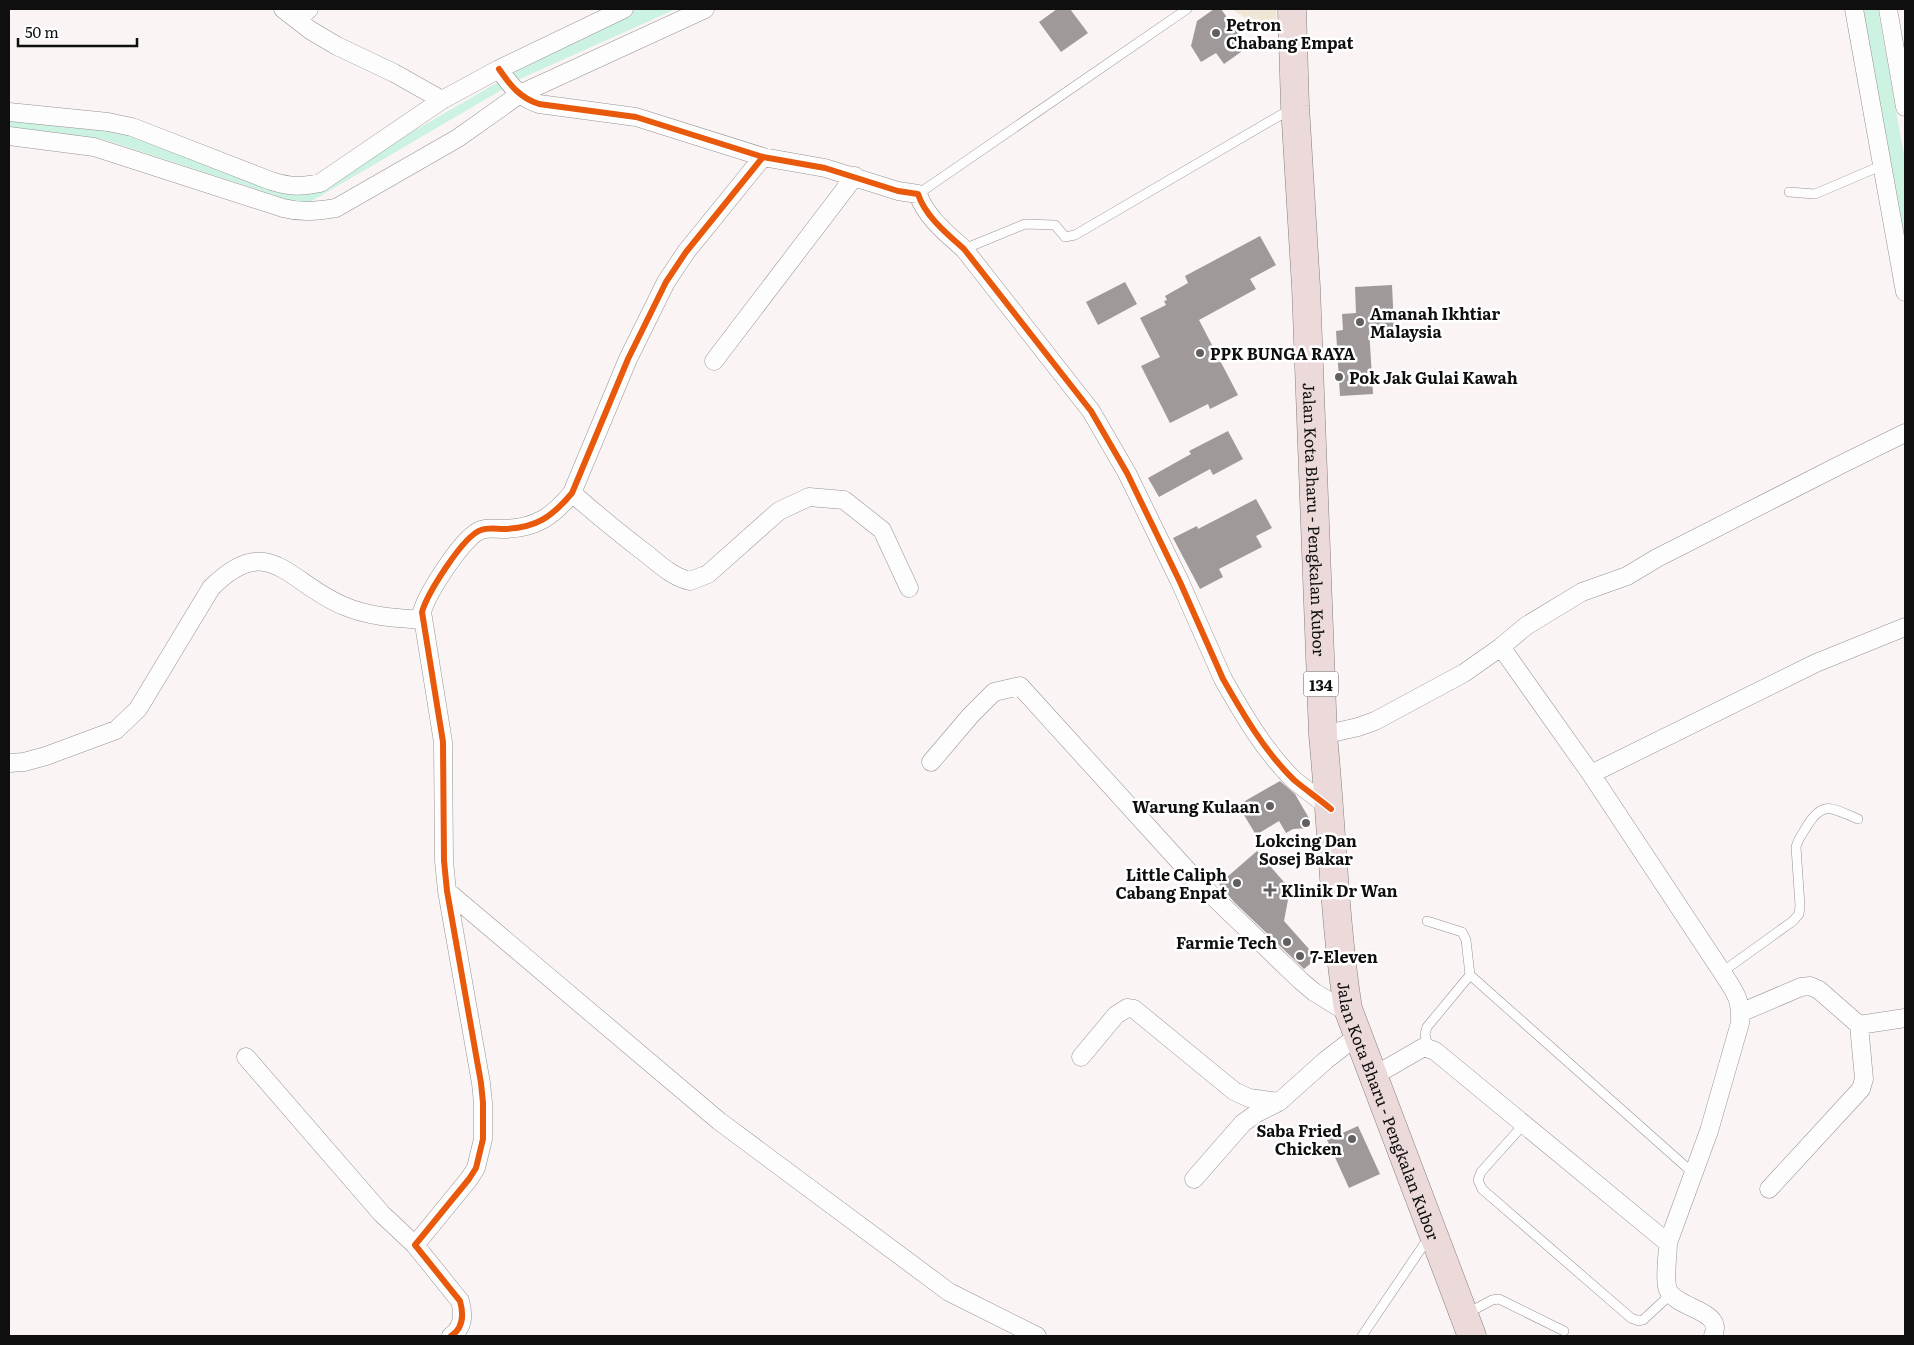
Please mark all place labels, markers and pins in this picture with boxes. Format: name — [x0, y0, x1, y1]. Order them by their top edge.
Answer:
place label: Petron Chabang Empat — [1226, 12, 1353, 54]
marker: Petron Chabang Empat — [1210, 27, 1222, 39]
place label: Amanah Ikhtiar Malaysia — [1370, 301, 1500, 343]
marker: Amanah Ikhtiar Malaysia — [1354, 316, 1366, 328]
place label: PPK BUNGA RAYA — [1210, 341, 1355, 365]
marker: PPK BUNGA RAYA — [1194, 347, 1206, 359]
place label: Pok Jak Gulai Kawah — [1349, 365, 1518, 389]
marker: Pok Jak Gulai Kawah — [1333, 371, 1345, 383]
place label: Warung Kulaan — [1132, 794, 1260, 818]
marker: Warung Kulaan — [1264, 800, 1276, 812]
marker: Lokcing Dan Sosej Bakar — [1300, 817, 1312, 829]
place label: Lokcing Dan Sosej Bakar — [1255, 828, 1357, 870]
place label: Little Caliph Cabang Enpat — [1115, 862, 1227, 904]
marker: Little Caliph Cabang Enpat — [1231, 877, 1243, 889]
place label: Klinik Dr Wan — [1281, 878, 1398, 902]
marker: Klinik Dr Wan — [1263, 883, 1277, 897]
place label: Farmie Tech — [1176, 930, 1277, 954]
marker: Farmie Tech — [1281, 936, 1293, 948]
place label: 7-Eleven — [1310, 944, 1378, 968]
marker: 7-Eleven — [1294, 950, 1306, 962]
place label: Saba Fried Chicken — [1256, 1118, 1342, 1160]
marker: Saba Fried Chicken — [1346, 1133, 1358, 1145]

